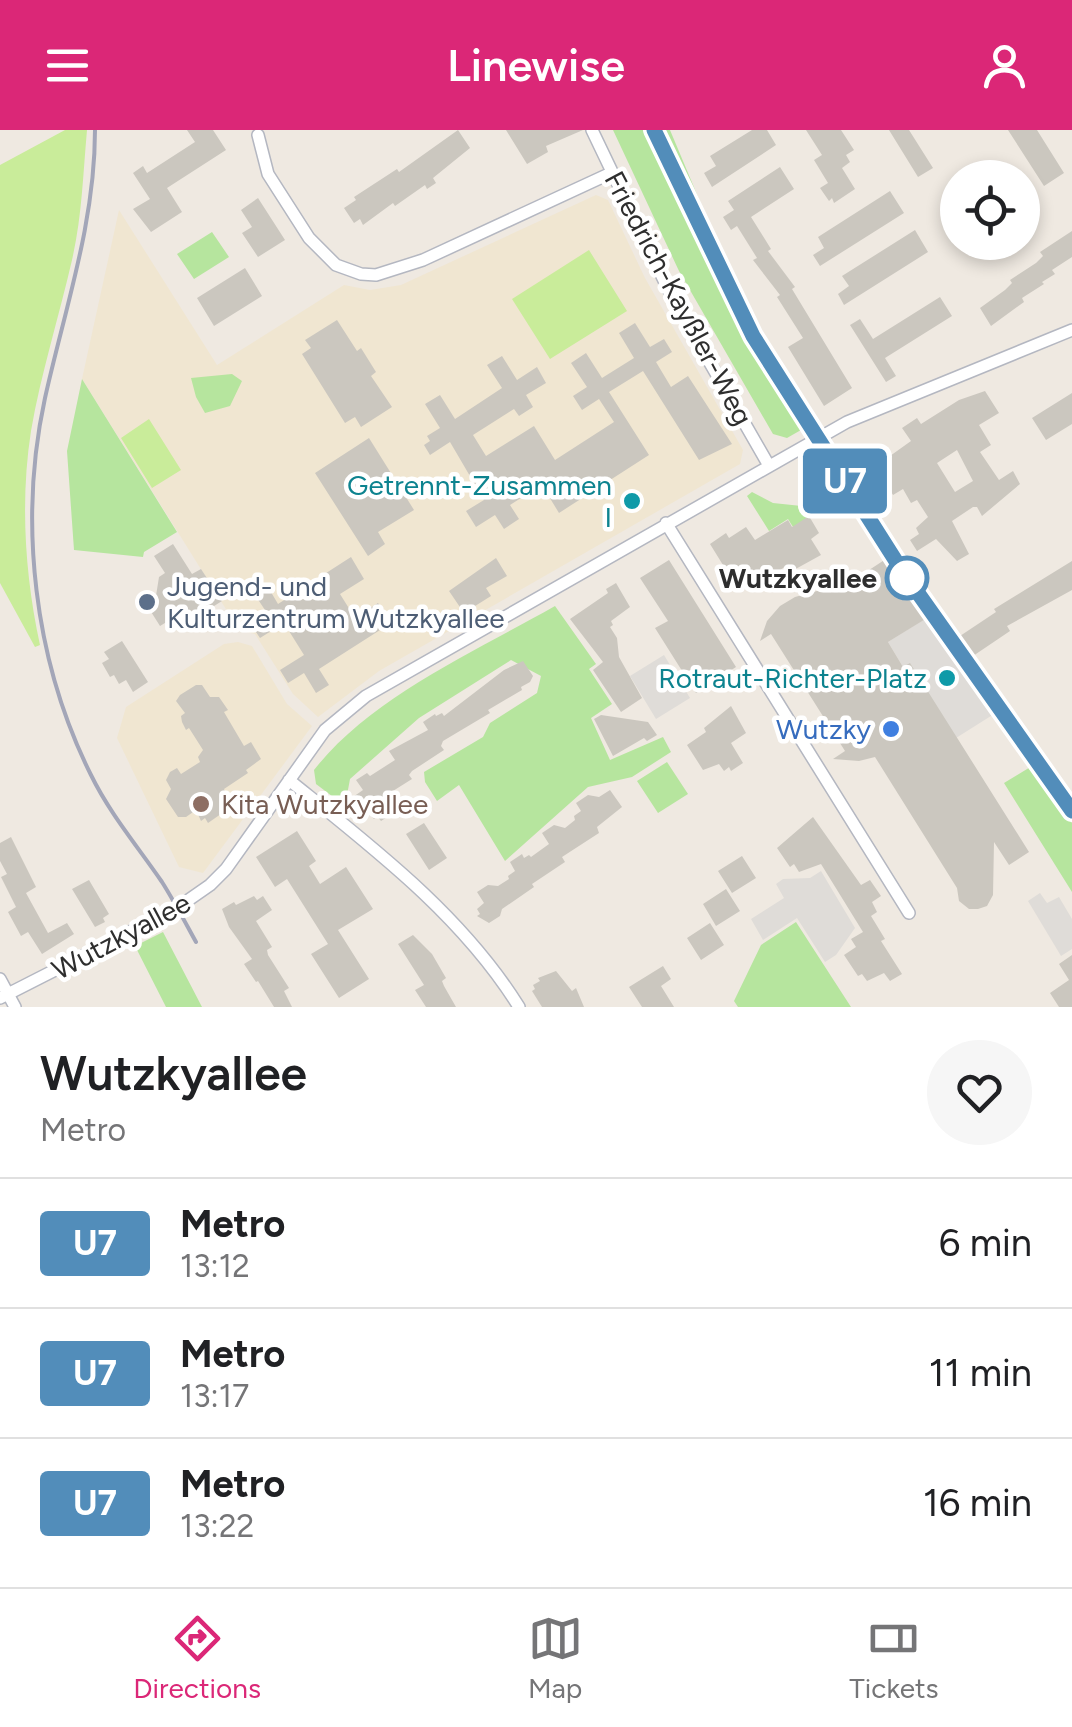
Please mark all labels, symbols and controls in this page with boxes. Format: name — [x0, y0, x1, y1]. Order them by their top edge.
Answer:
icon: menu — [40, 38, 95, 93]
text: Linewise — [447, 38, 625, 92]
icon: person — [977, 38, 1032, 93]
map controls — [940, 160, 1040, 260]
button: locate — [940, 160, 1040, 260]
street label: Friedrich-Kayßler-Weg — [598, 165, 760, 431]
line badge: U7 — [800, 448, 890, 514]
text: U7 — [823, 460, 867, 502]
place label: Getrennt-Zusammen I — [347, 468, 612, 534]
marker: Getrennt-Zusammen I — [621, 490, 643, 512]
marker: Wutzkyallee — [886, 557, 928, 599]
place label: Wutzkyallee — [719, 561, 877, 595]
place label: Jugend- und Kulturzentrum Wutzkyallee — [167, 569, 504, 635]
marker: Jugend- und Kulturzentrum Wutzkyallee — [136, 591, 158, 613]
place label: Rotraut-Richter-Platz — [658, 661, 927, 695]
marker: Rotraut-Richter-Platz — [936, 667, 958, 689]
place label: Wutzky — [776, 712, 871, 746]
marker: Wutzky — [880, 718, 902, 740]
place label: Kita Wutzkyallee — [221, 787, 428, 821]
marker: Kita Wutzkyallee — [190, 793, 212, 815]
street label: Wutzkyallee — [46, 885, 196, 987]
button: heart — [927, 1040, 1032, 1145]
text: Wutzkyallee — [40, 1044, 307, 1102]
text: Metro — [40, 1111, 126, 1149]
text: Metro — [180, 1201, 285, 1247]
text: 6 min — [939, 1220, 1032, 1266]
text: U7 — [73, 1222, 117, 1264]
text: 13:12 — [180, 1247, 250, 1285]
text: Metro — [180, 1331, 285, 1377]
text: 11 min — [929, 1350, 1032, 1396]
text: U7 — [73, 1352, 117, 1394]
text: 13:17 — [180, 1377, 249, 1415]
text: Metro — [180, 1461, 285, 1507]
text: 16 min — [923, 1480, 1032, 1526]
text: U7 — [73, 1482, 117, 1524]
text: 13:22 — [180, 1507, 255, 1545]
tab: Directions — [133, 1611, 261, 1705]
tab: Map — [528, 1611, 583, 1705]
tab: Tickets — [849, 1611, 939, 1705]

